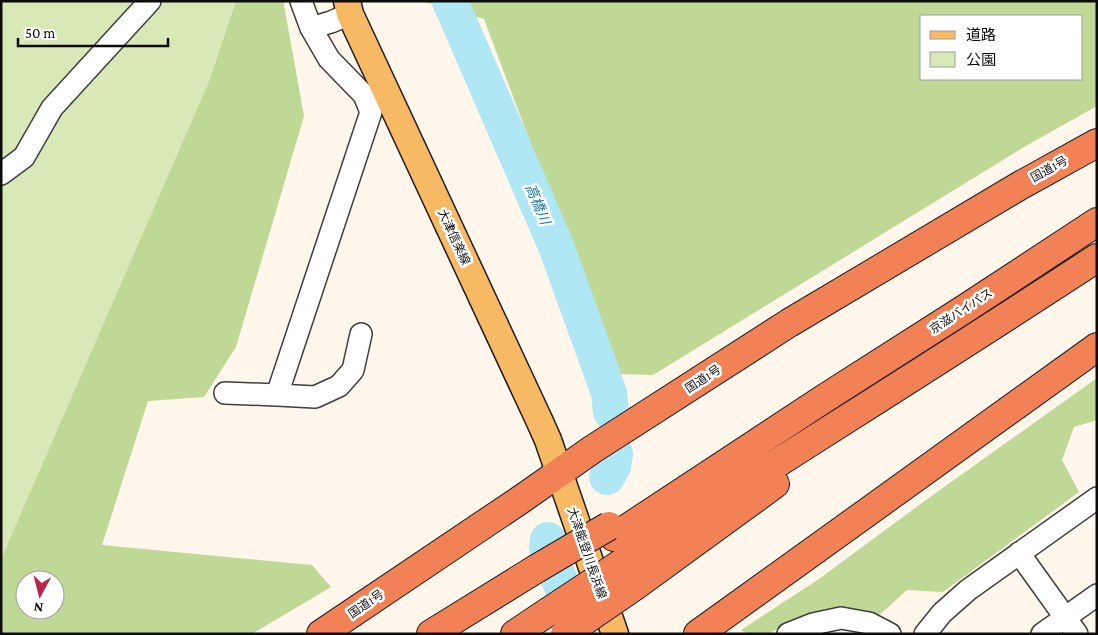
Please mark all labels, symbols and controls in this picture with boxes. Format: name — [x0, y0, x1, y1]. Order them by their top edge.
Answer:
scale bar — [18, 15, 168, 47]
legend — [920, 15, 1083, 80]
text: 50 m — [25, 25, 55, 41]
text: 道路 — [966, 27, 996, 43]
text: 公園 — [966, 52, 996, 68]
street label: 国道1号 — [1028, 153, 1070, 185]
water label: 高橋川 — [522, 182, 554, 228]
street label: 大津信楽線 — [435, 207, 473, 267]
street label: 京滋バイパス — [927, 286, 995, 336]
street label: 国道1号 — [682, 362, 724, 396]
street label: 大津能登川長浜線 — [565, 505, 609, 601]
north arrow — [15, 570, 65, 620]
street label: 国道1号 — [346, 587, 386, 621]
text: N — [32, 599, 44, 616]

